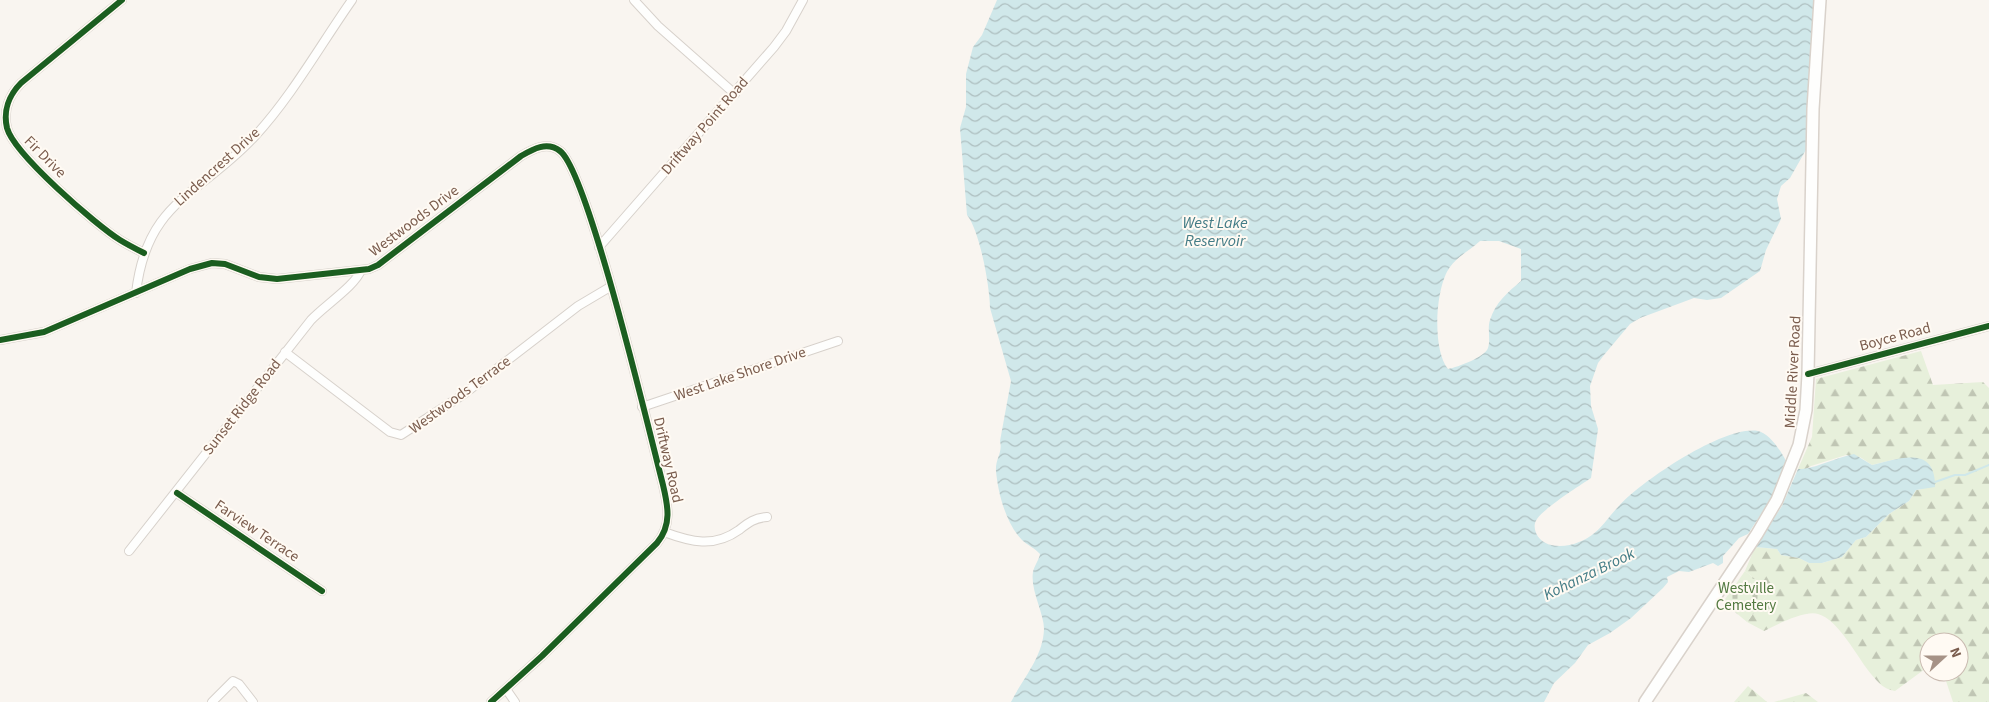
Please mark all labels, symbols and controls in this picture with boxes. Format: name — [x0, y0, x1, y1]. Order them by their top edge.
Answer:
street label: Driftway Point Road — [657, 72, 753, 180]
street label: Lindencrest Drive — [169, 123, 265, 211]
street label: Fir Drive — [19, 131, 71, 183]
street label: Westwoods Drive — [365, 180, 463, 262]
water label: West Lake Reservoir — [1182, 212, 1248, 252]
street label: Middle River Road — [1780, 315, 1806, 429]
street label: Boyce Road — [1857, 317, 1933, 357]
street label: West Lake Shore Drive — [671, 342, 809, 406]
street label: Westwoods Terrace — [405, 351, 515, 439]
street label: Sunset Ridge Road — [198, 355, 286, 459]
street label: Driftway Road — [648, 415, 688, 505]
street label: Farview Terrace — [210, 495, 304, 567]
water label: Kohanza Brook — [1540, 542, 1639, 606]
park label: Westville Cemetery — [1716, 578, 1776, 616]
north arrow — [1919, 632, 1969, 682]
text: N — [1944, 645, 1966, 661]

